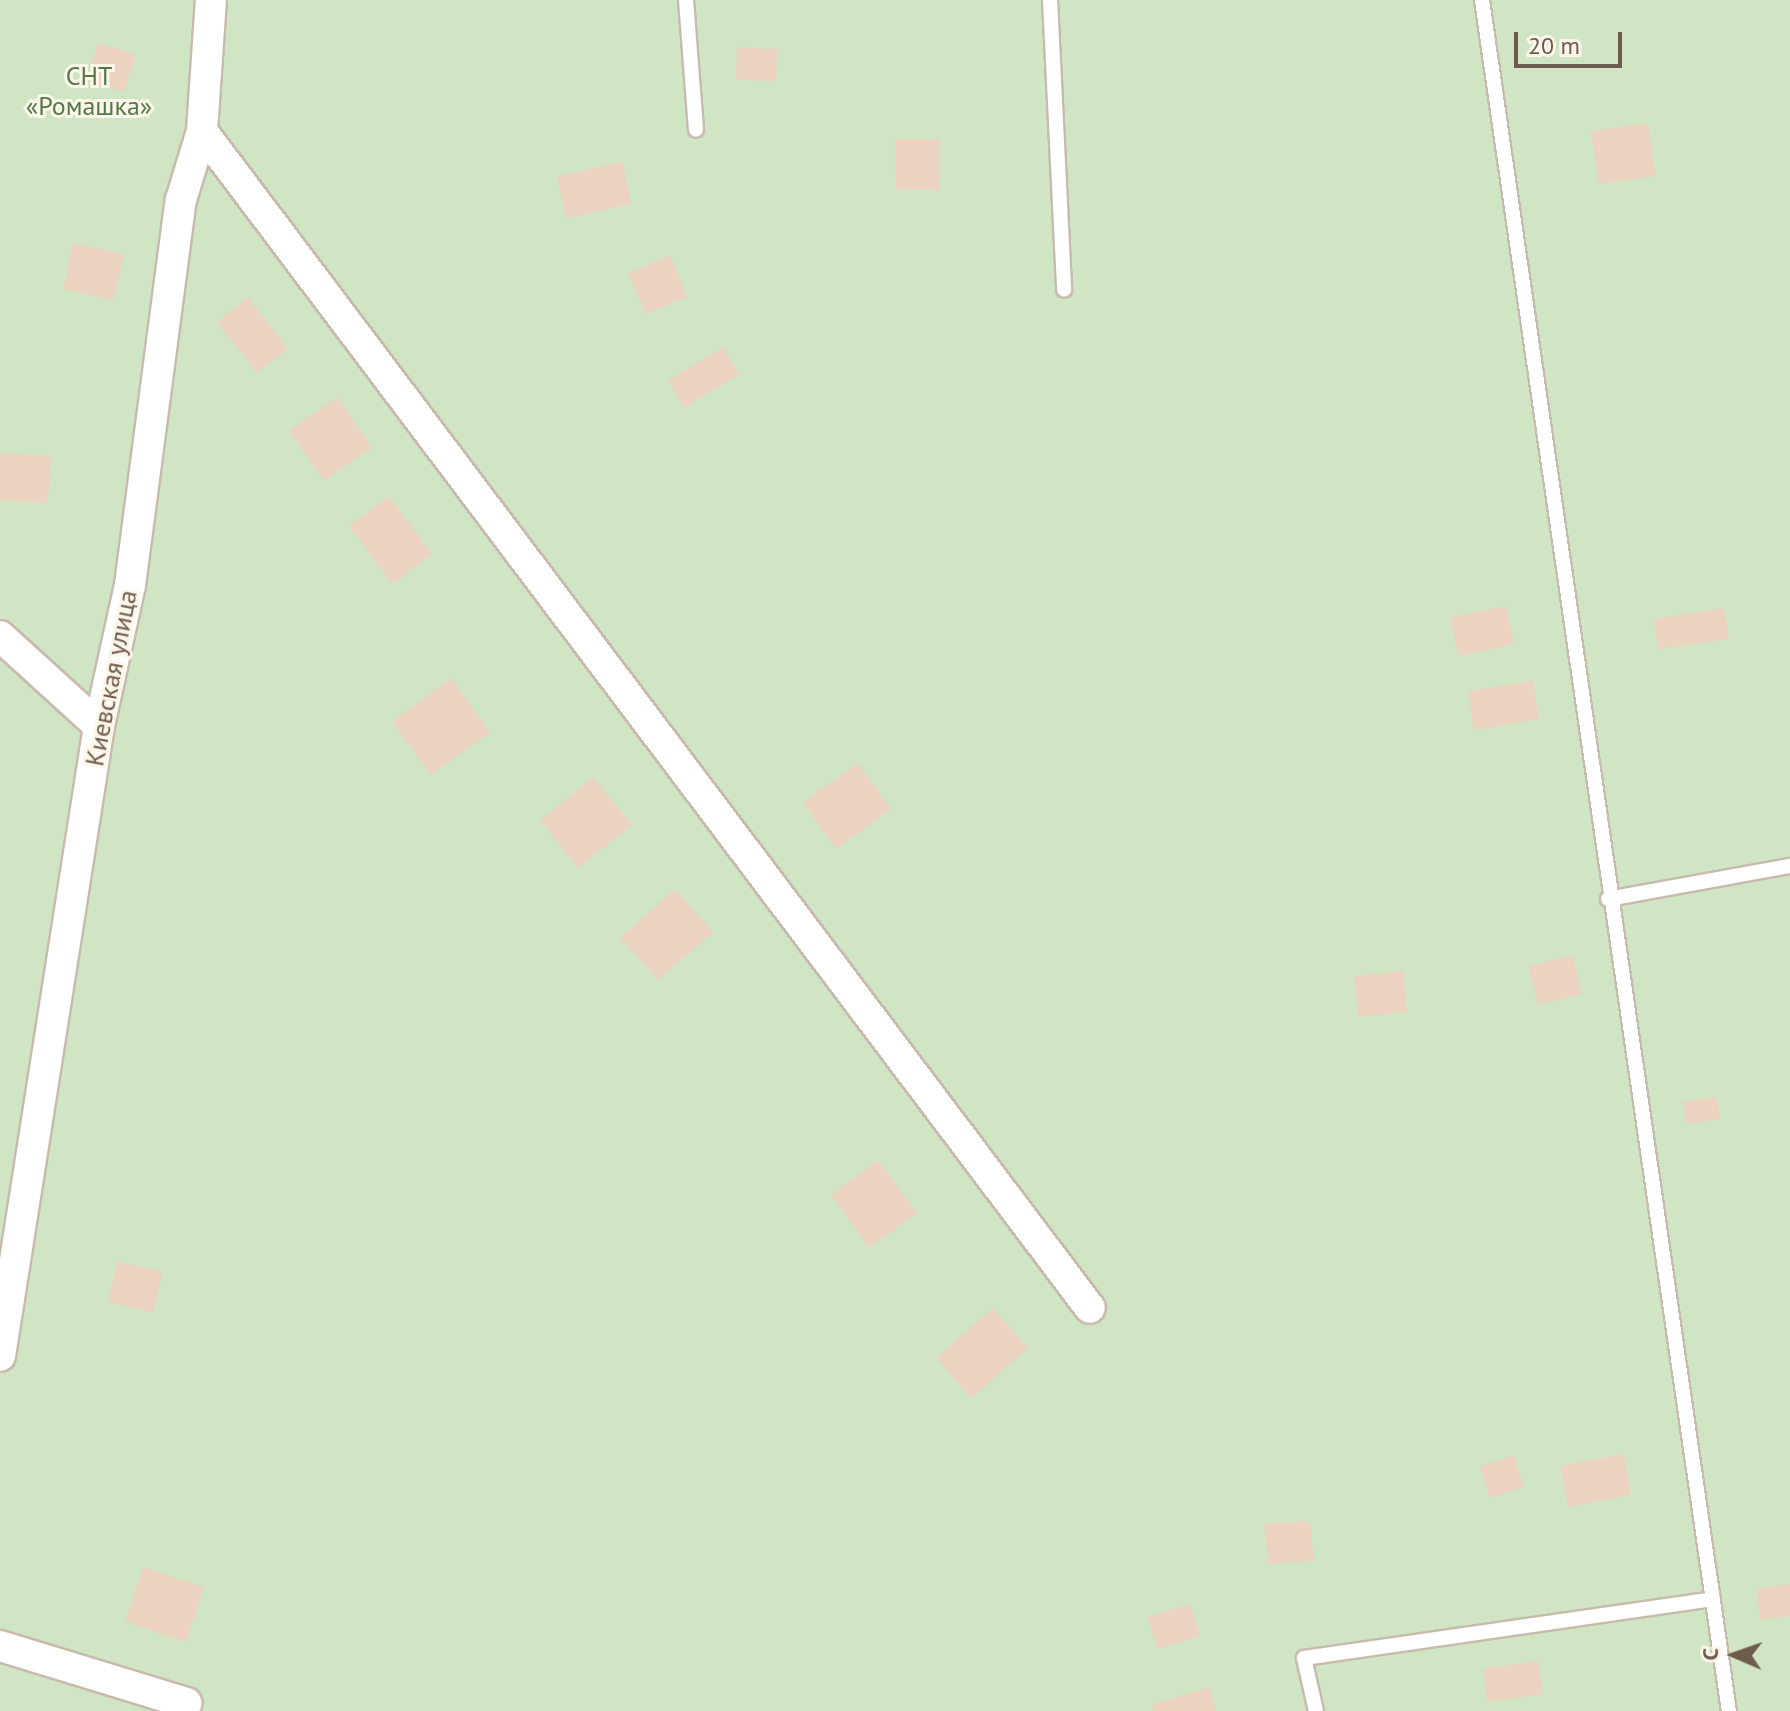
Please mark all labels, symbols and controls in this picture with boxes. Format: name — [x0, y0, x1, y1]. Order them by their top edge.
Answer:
scale bar — [1518, 16, 1626, 66]
text: 20 m — [1528, 30, 1580, 61]
park label: СНТ «Ромашка» — [26, 60, 152, 122]
street label: Киевская улица — [79, 587, 143, 769]
north arrow — [1694, 1615, 1774, 1695]
text: С — [1696, 1648, 1724, 1661]

